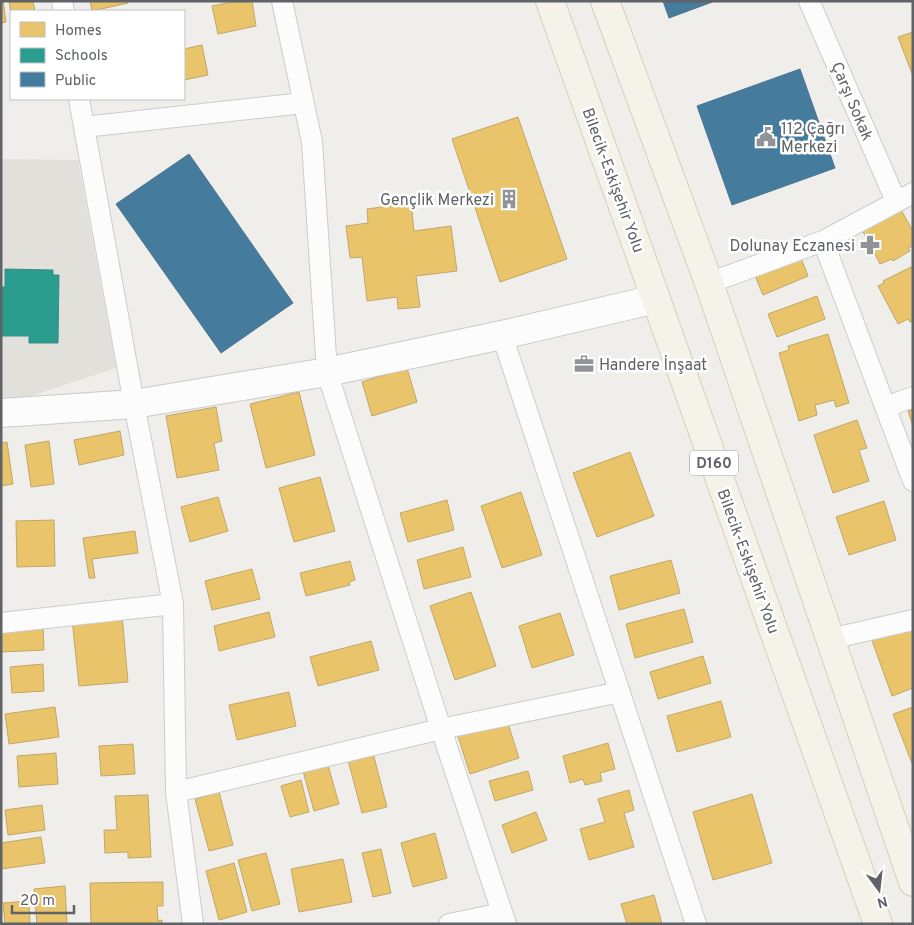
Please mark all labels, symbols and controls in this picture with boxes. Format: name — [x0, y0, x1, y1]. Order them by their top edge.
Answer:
legend — [10, 10, 185, 100]
text: Homes — [55, 22, 102, 41]
text: Schools — [55, 47, 108, 66]
street label: Çarşı Sokak — [826, 59, 877, 144]
text: Public — [55, 72, 96, 91]
street label: Bilecik-Eskişehir Yolu — [577, 106, 648, 256]
place label: 112 Çağrı Merkezi — [781, 120, 845, 158]
public building icon: 112 Çağrı Merkezi — [755, 126, 777, 148]
building icon: Gençlik Merkezi — [498, 188, 520, 210]
place label: Gençlik Merkezi — [380, 191, 494, 211]
pharmacy icon: Dolunay Eczanesi — [859, 234, 881, 256]
place label: Dolunay Eczanesi — [729, 237, 855, 257]
office icon: Handere İnşaat — [573, 353, 595, 375]
place label: Handere İnşaat — [599, 355, 707, 376]
road number: D160 — [690, 450, 738, 476]
street label: Bilecik-Eskişehir Yolu — [712, 487, 783, 637]
north arrow — [854, 865, 904, 915]
scale bar — [12, 882, 75, 914]
text: 20 m — [20, 892, 55, 911]
text: N — [875, 892, 889, 911]

